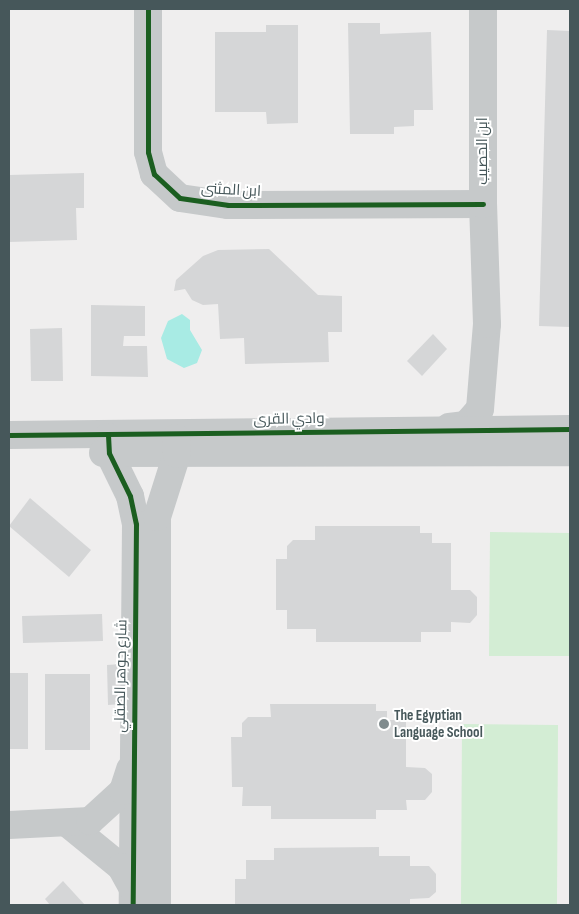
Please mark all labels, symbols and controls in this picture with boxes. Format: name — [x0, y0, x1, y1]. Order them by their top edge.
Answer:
street label: ابن الحصيب — [474, 117, 492, 185]
street label: ابن المثنى — [200, 179, 262, 201]
street label: وادي القرى — [253, 409, 325, 429]
street label: شارع جوهر الصقلي — [111, 619, 131, 733]
place label: The Egyptian Language School — [394, 706, 483, 741]
marker: The Egyptian Language School — [378, 718, 390, 730]

